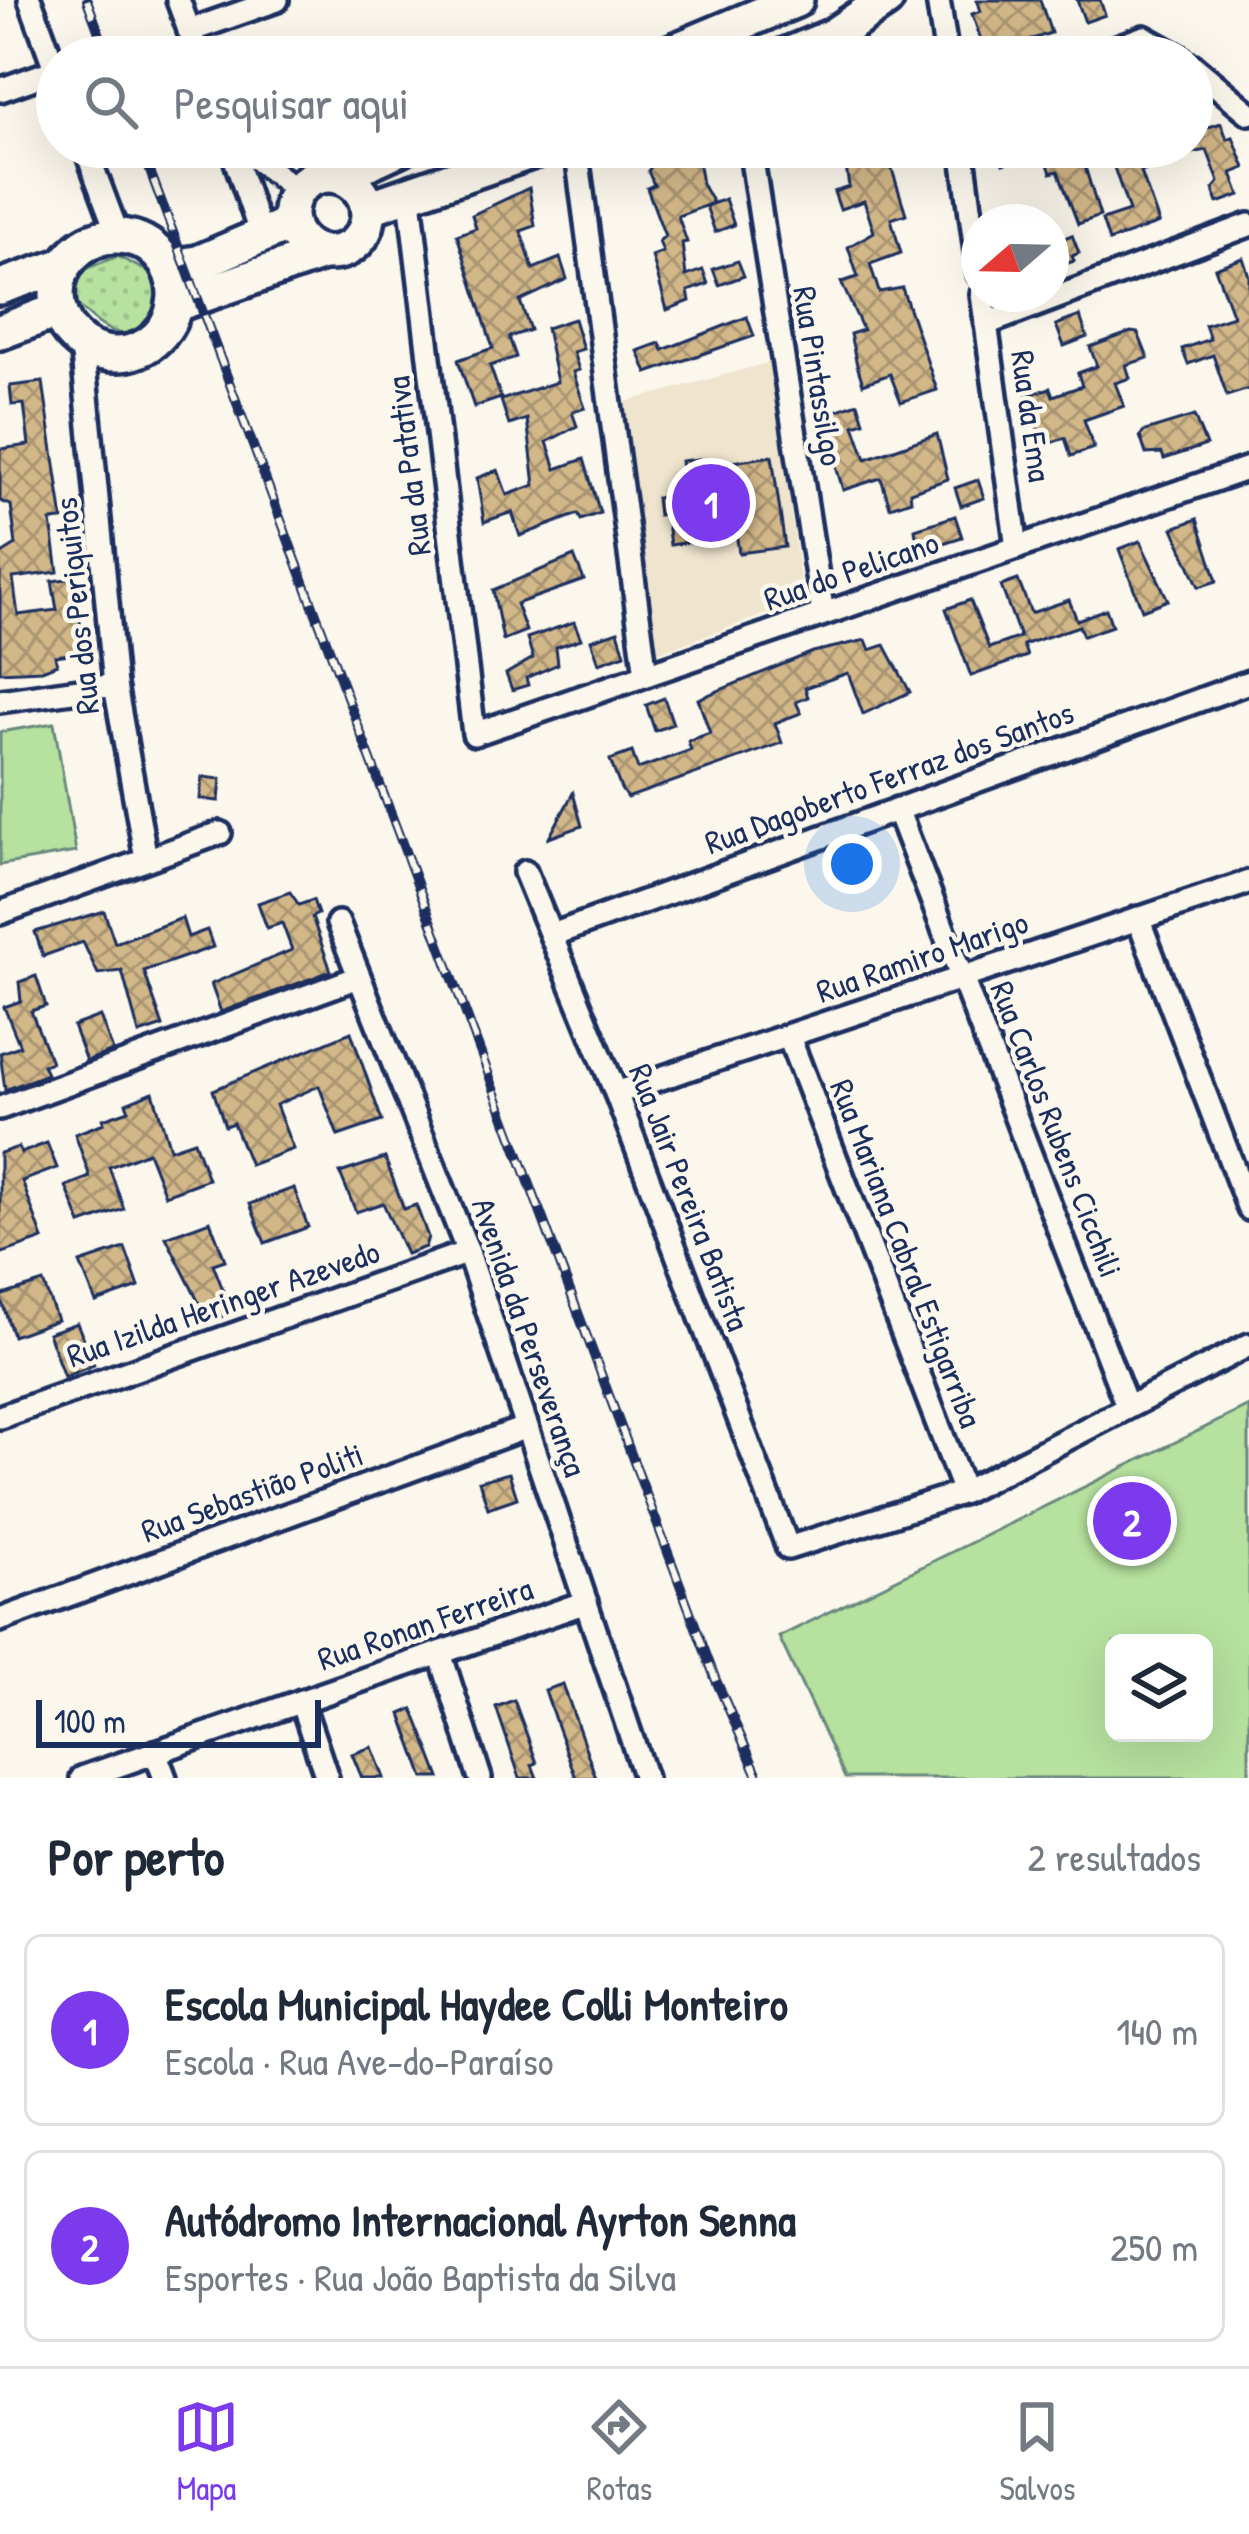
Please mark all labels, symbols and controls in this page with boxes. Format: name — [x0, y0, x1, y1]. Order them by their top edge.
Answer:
search box — [36, 36, 1213, 168]
icon: search — [78, 69, 144, 135]
text: Pesquisar aqui — [174, 72, 409, 133]
north arrow — [961, 204, 1069, 312]
street label: Rua Pintassilgo — [782, 283, 855, 469]
street label: Rua da Ema — [1001, 348, 1063, 485]
street label: Rua da Patativa — [375, 374, 441, 558]
pin: 1 — [672, 458, 750, 548]
street label: Rua dos Periquitos — [43, 495, 110, 716]
street label: Rua do Pelicano — [758, 520, 944, 620]
street label: Rua Dagoberto Ferraz dos Santos — [699, 690, 1080, 865]
your location — [822, 834, 882, 894]
street label: Rua Ramiro Marigo — [810, 899, 1034, 1014]
street label: Rua Carlos Rubens Cicchili — [980, 975, 1134, 1283]
street label: Rua Jair Pereira Batista — [619, 1057, 761, 1337]
street label: Rua Mariana Cabral Estigarriba — [819, 1073, 994, 1434]
street label: Avenida da Perseverança — [462, 1192, 598, 1482]
street label: Rua Izilda Heringer Azevedo — [61, 1229, 385, 1378]
street label: Rua Sebastião Politi — [135, 1432, 369, 1552]
pin: 2 — [1093, 1476, 1171, 1566]
street label: Rua Ronan Ferreira — [312, 1566, 538, 1680]
map controls — [1105, 1634, 1213, 1742]
button: layers — [1105, 1634, 1213, 1742]
scale bar — [36, 1694, 321, 1747]
text: 100 m — [54, 1699, 126, 1743]
text: Por perto — [48, 1822, 224, 1891]
text: 2 resultados — [1028, 1830, 1201, 1883]
text: Escola Municipal Haydee Colli Monteiro — [165, 1973, 788, 2034]
text: 1 — [83, 2004, 97, 2057]
text: 140 m — [1116, 2004, 1198, 2057]
text: Escola · Rua Ave-do-Paraíso — [165, 2034, 553, 2087]
text: Autódromo Internacional Ayrton Senna — [165, 2189, 796, 2250]
text: 2 — [81, 2220, 99, 2273]
text: 250 m — [1110, 2220, 1198, 2273]
text: Esportes · Rua João Baptista da Silva — [165, 2250, 676, 2303]
tab: Mapa — [173, 2394, 239, 2510]
tab: Rotas — [586, 2394, 652, 2510]
tab: Salvos — [999, 2394, 1076, 2510]

